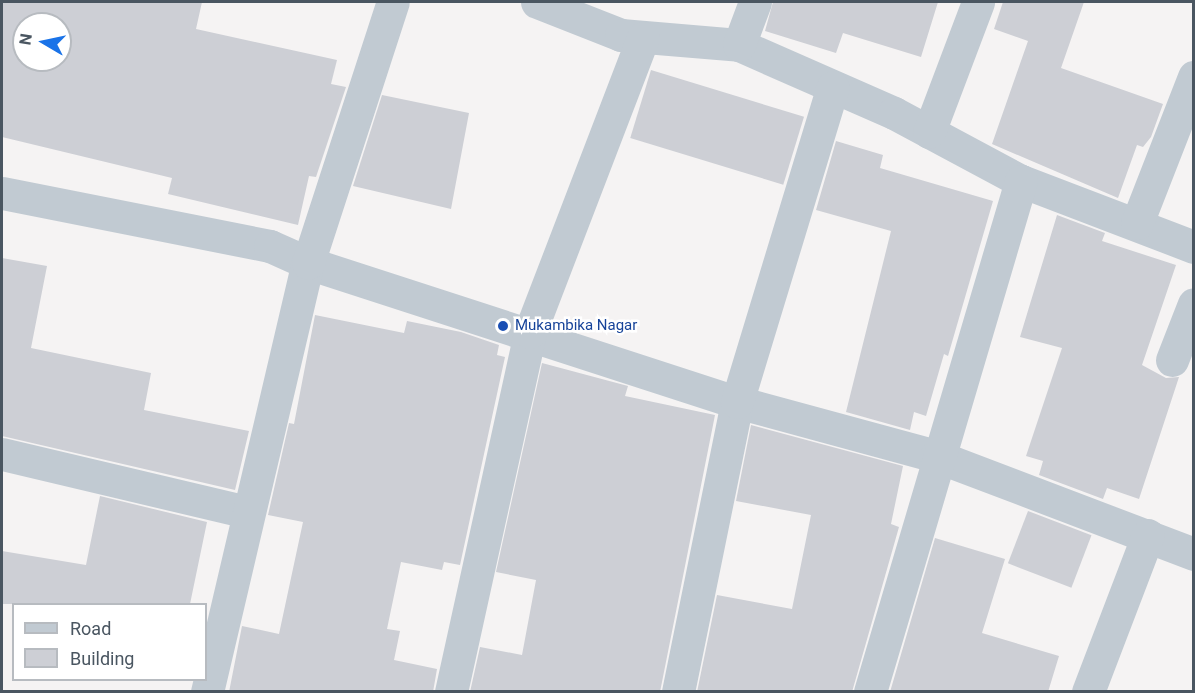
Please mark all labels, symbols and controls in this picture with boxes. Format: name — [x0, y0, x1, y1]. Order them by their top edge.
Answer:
north arrow — [12, 12, 72, 72]
text: N — [15, 32, 36, 46]
place label: Mukambika Nagar — [515, 317, 637, 335]
marker: Mukambika Nagar — [496, 319, 510, 333]
legend — [12, 603, 207, 681]
text: Road — [70, 618, 111, 639]
text: Building — [70, 648, 134, 669]

